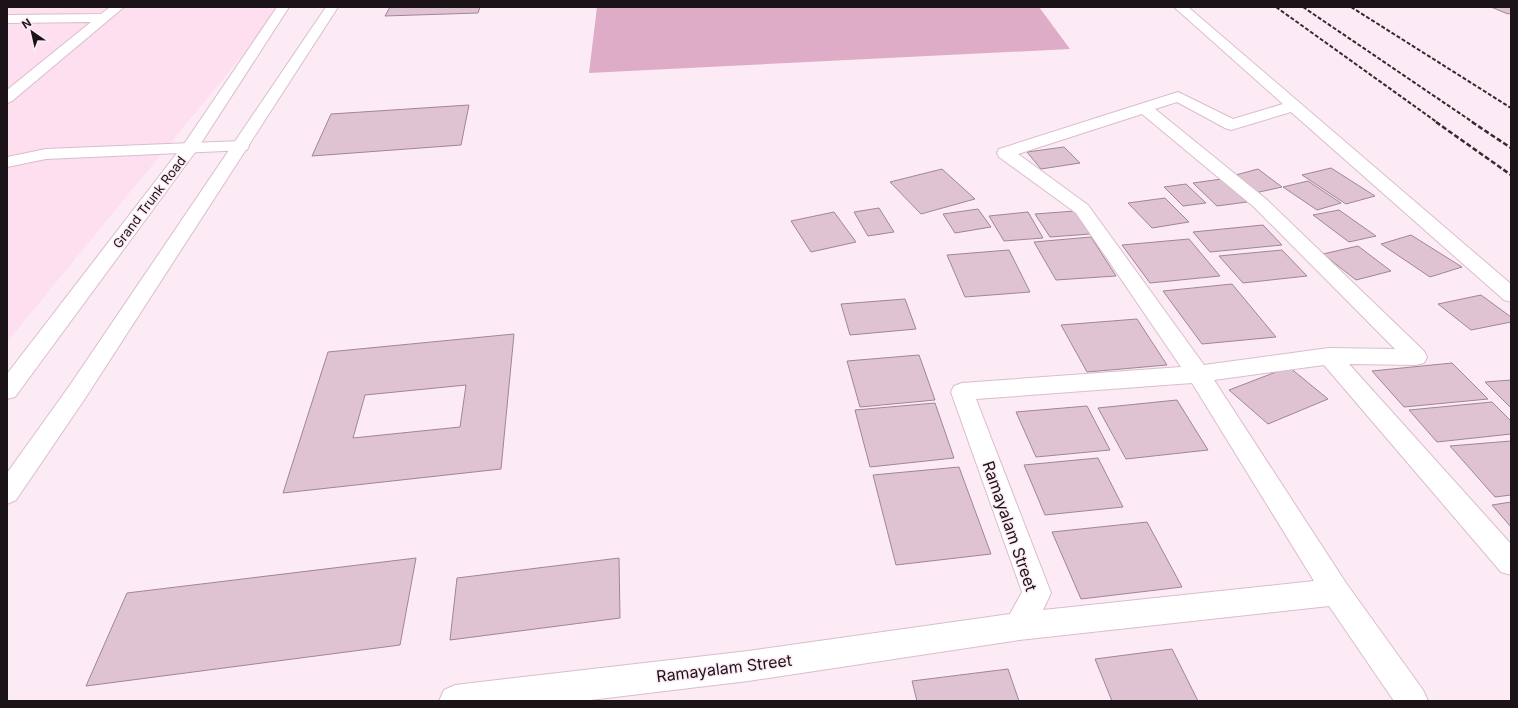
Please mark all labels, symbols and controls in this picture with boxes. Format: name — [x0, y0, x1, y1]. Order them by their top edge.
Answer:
north arrow — [12, 12, 52, 52]
text: N — [19, 16, 34, 32]
street label: Grand Trunk Road — [109, 153, 189, 251]
street label: Ramayalam Street — [978, 458, 1042, 594]
street label: Ramayalam Street — [655, 650, 793, 686]

